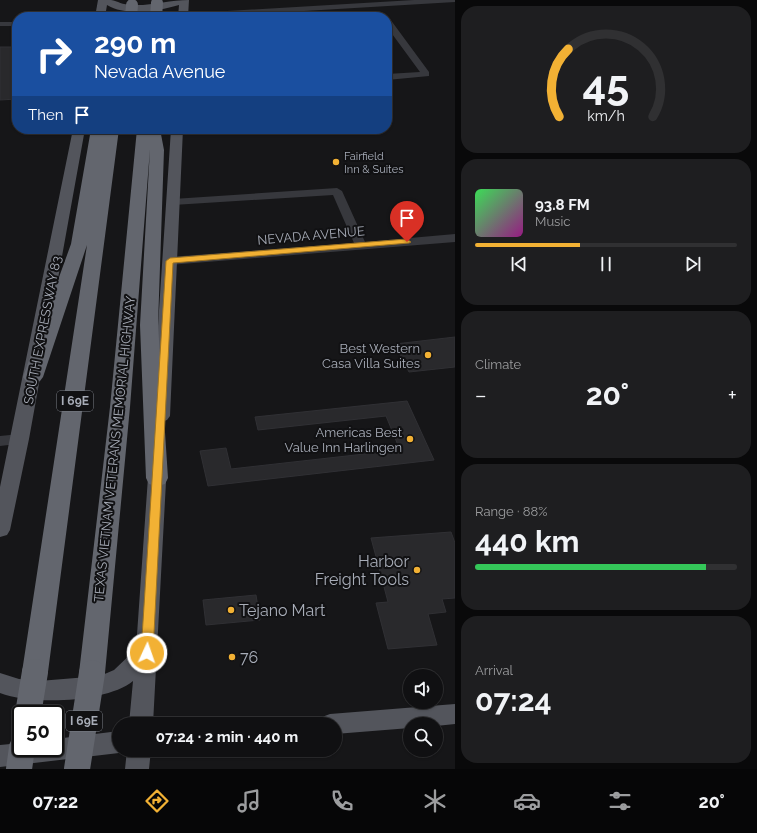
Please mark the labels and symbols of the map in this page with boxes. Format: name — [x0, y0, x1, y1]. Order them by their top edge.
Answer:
place label: Fairfield Inn & Suites — [344, 150, 403, 176]
marker: Fairfield Inn & Suites — [331, 157, 341, 167]
pin — [390, 201, 424, 242]
street label: NEVADA AVENUE — [257, 223, 365, 248]
street label: SOUTH EXPRESSWAY 83 — [21, 255, 64, 406]
street label: TEXAS VIETNAM VETERANS MEMORIAL HIGHWAY — [91, 295, 138, 603]
place label: Best Western Casa Villa Suites — [322, 341, 420, 371]
marker: Best Western Casa Villa Suites — [423, 350, 433, 360]
road number: I 69E — [57, 391, 93, 411]
place label: Americas Best Value Inn Harlingen — [284, 425, 403, 455]
marker: Americas Best Value Inn Harlingen — [405, 434, 415, 444]
place label: Harbor Freight Tools — [315, 552, 409, 589]
marker: Harbor Freight Tools — [412, 565, 422, 575]
place label: Tejano Mart — [239, 601, 326, 620]
marker: Tejano Mart — [226, 605, 236, 615]
position arrow — [126, 632, 168, 674]
place label: 76 — [240, 648, 258, 667]
marker: 76 — [227, 652, 237, 662]
speed limit sign: 50 — [12, 705, 64, 757]
road number: I 69E — [66, 711, 102, 731]

